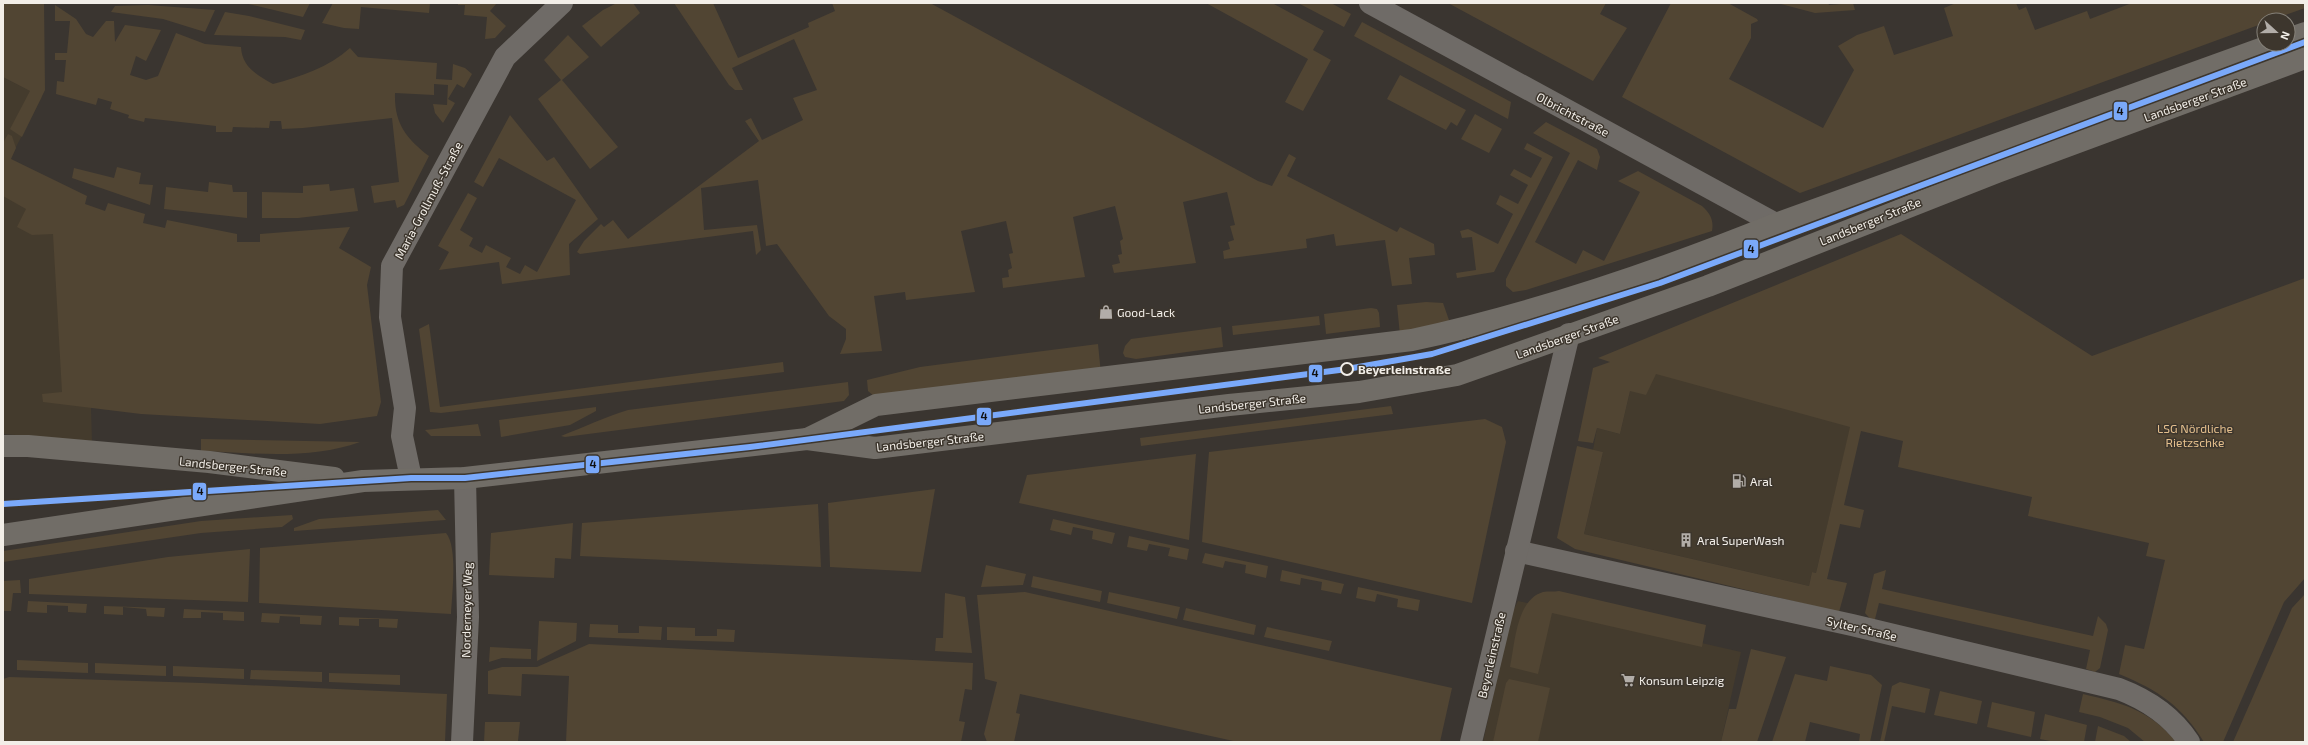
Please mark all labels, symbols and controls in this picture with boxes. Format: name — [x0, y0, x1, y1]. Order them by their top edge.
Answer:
north arrow — [2256, 12, 2296, 52]
text: N — [2278, 30, 2293, 42]
street label: Landsberger Straße — [2142, 74, 2248, 124]
street label: Olbrichtstraße — [1534, 89, 1612, 139]
line badge: 4 — [2113, 101, 2128, 121]
text: 4 — [2116, 104, 2124, 117]
street label: Maria-Grollmuß-Straße — [391, 139, 465, 261]
street label: Landsberger Straße — [1817, 194, 1923, 248]
line badge: 4 — [1743, 239, 1759, 259]
text: 4 — [1747, 242, 1755, 255]
shop icon: Good-Lack — [1098, 304, 1114, 320]
place label: Good-Lack — [1117, 305, 1175, 319]
street label: Landsberger Straße — [1514, 311, 1620, 361]
marker: Beyerleinstraße — [1340, 362, 1354, 376]
place label: Beyerleinstraße — [1358, 362, 1451, 377]
line badge: 4 — [1308, 364, 1323, 383]
text: 4 — [1311, 366, 1319, 379]
street label: Landsberger Straße — [1197, 390, 1307, 416]
line badge: 4 — [976, 407, 992, 426]
text: 4 — [980, 409, 988, 422]
park label: LSG Nördliche Rietzschke — [2157, 421, 2233, 449]
street label: Landsberger Straße — [875, 428, 985, 454]
street label: Landsberger Straße — [178, 453, 288, 479]
line badge: 4 — [585, 455, 600, 474]
text: 4 — [589, 457, 597, 470]
fuel station icon: Aral — [1731, 473, 1747, 489]
place label: Aral — [1750, 474, 1773, 488]
line badge: 4 — [192, 482, 207, 501]
text: 4 — [196, 484, 204, 497]
building icon: Aral SuperWash — [1678, 532, 1694, 548]
place label: Aral SuperWash — [1697, 533, 1785, 547]
street label: Norderneyer Weg — [458, 562, 474, 658]
street label: Beyerleinstraße — [1474, 611, 1508, 699]
street label: Sylter Straße — [1825, 613, 1899, 643]
supermarket icon: Konsum Leipzig — [1620, 672, 1636, 688]
place label: Konsum Leipzig — [1639, 673, 1724, 687]

